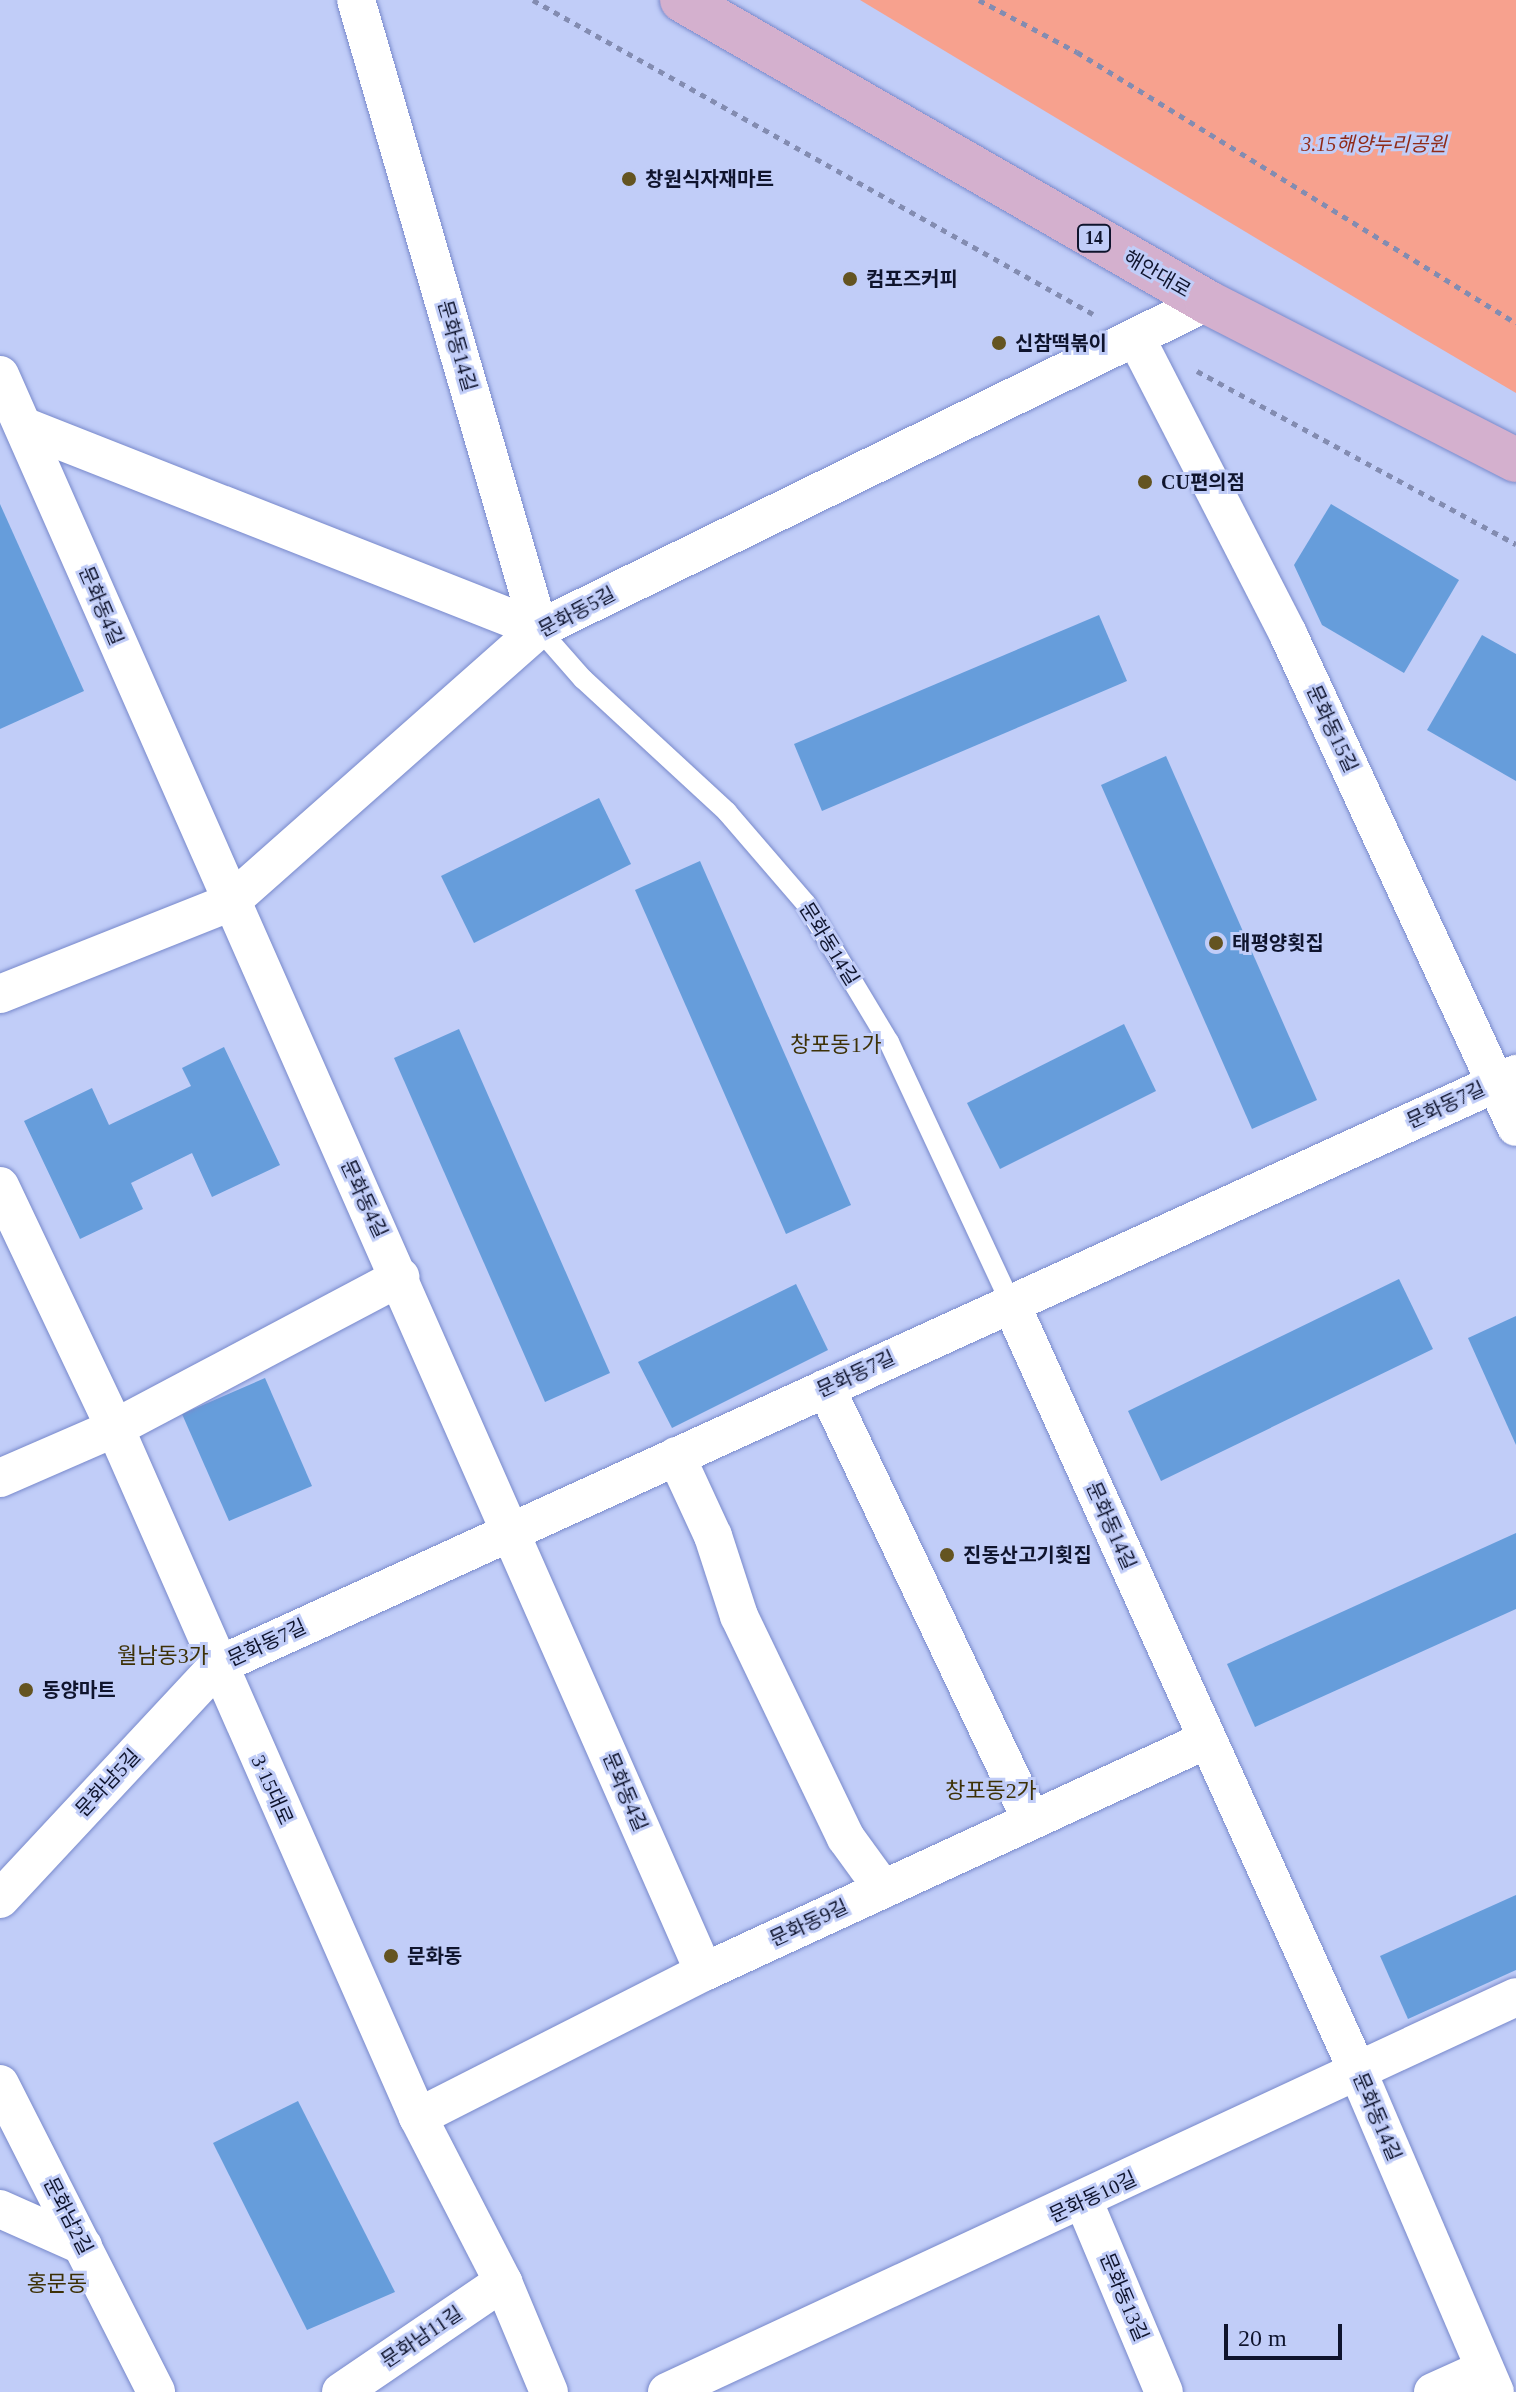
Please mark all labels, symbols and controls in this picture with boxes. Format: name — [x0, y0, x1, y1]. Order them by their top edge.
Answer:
park label: 3.15해양누리공원 — [1301, 132, 1447, 156]
place label: 창원식자재마트 — [645, 167, 774, 191]
marker: 창원식자재마트 — [620, 170, 638, 188]
road number: 14 — [1076, 224, 1112, 252]
street label: 해안대로 — [1119, 245, 1195, 303]
place label: 컴포즈커피 — [866, 267, 958, 291]
marker: 컴포즈커피 — [841, 270, 859, 288]
street label: 문화동14길 — [433, 298, 481, 394]
place label: 신참떡볶이 — [1015, 331, 1107, 355]
marker: 신참떡볶이 — [990, 334, 1008, 352]
place label: CU편의점 — [1161, 470, 1245, 494]
marker: CU편의점 — [1136, 473, 1154, 491]
street label: 문화동4길 — [74, 563, 128, 649]
street label: 문화동5길 — [534, 582, 620, 642]
street label: 문화동15길 — [1301, 682, 1363, 776]
street label: 문화동14길 — [794, 898, 864, 990]
place label: 태평양횟집 — [1232, 931, 1324, 955]
marker: 태평양횟집 — [1207, 934, 1225, 952]
district label: 창포동1가 — [790, 1032, 882, 1058]
street label: 문화동7길 — [1403, 1076, 1489, 1134]
street label: 문화동4길 — [335, 1156, 393, 1242]
street label: 문화동7길 — [813, 1345, 899, 1403]
street label: 문화동14길 — [1081, 1478, 1141, 1574]
place label: 진동산고기횟집 — [963, 1543, 1092, 1567]
marker: 진동산고기횟집 — [938, 1546, 956, 1564]
street label: 문화동7길 — [224, 1614, 310, 1672]
district label: 월남동3가 — [117, 1643, 209, 1669]
place label: 동양마트 — [42, 1678, 116, 1702]
marker: 동양마트 — [17, 1681, 35, 1699]
street label: 문화남5길 — [71, 1744, 145, 1822]
street label: 문화동4길 — [598, 1749, 652, 1835]
street label: 3·15대로 — [246, 1752, 298, 1828]
district label: 창포동2가 — [945, 1778, 1037, 1804]
street label: 문화동9길 — [766, 1894, 852, 1952]
place label: 문화동 — [407, 1944, 462, 1968]
marker: 문화동 — [382, 1947, 400, 1965]
street label: 문화동14길 — [1348, 2069, 1406, 2165]
street label: 문화동10길 — [1046, 2166, 1140, 2228]
street label: 문화남2길 — [38, 2173, 98, 2259]
street label: 문화동13길 — [1095, 2249, 1153, 2345]
district label: 홍문동 — [27, 2271, 87, 2297]
street label: 문화남11길 — [377, 2301, 467, 2373]
scale bar — [1228, 2308, 1346, 2358]
text: 20 m — [1238, 2325, 1287, 2351]

